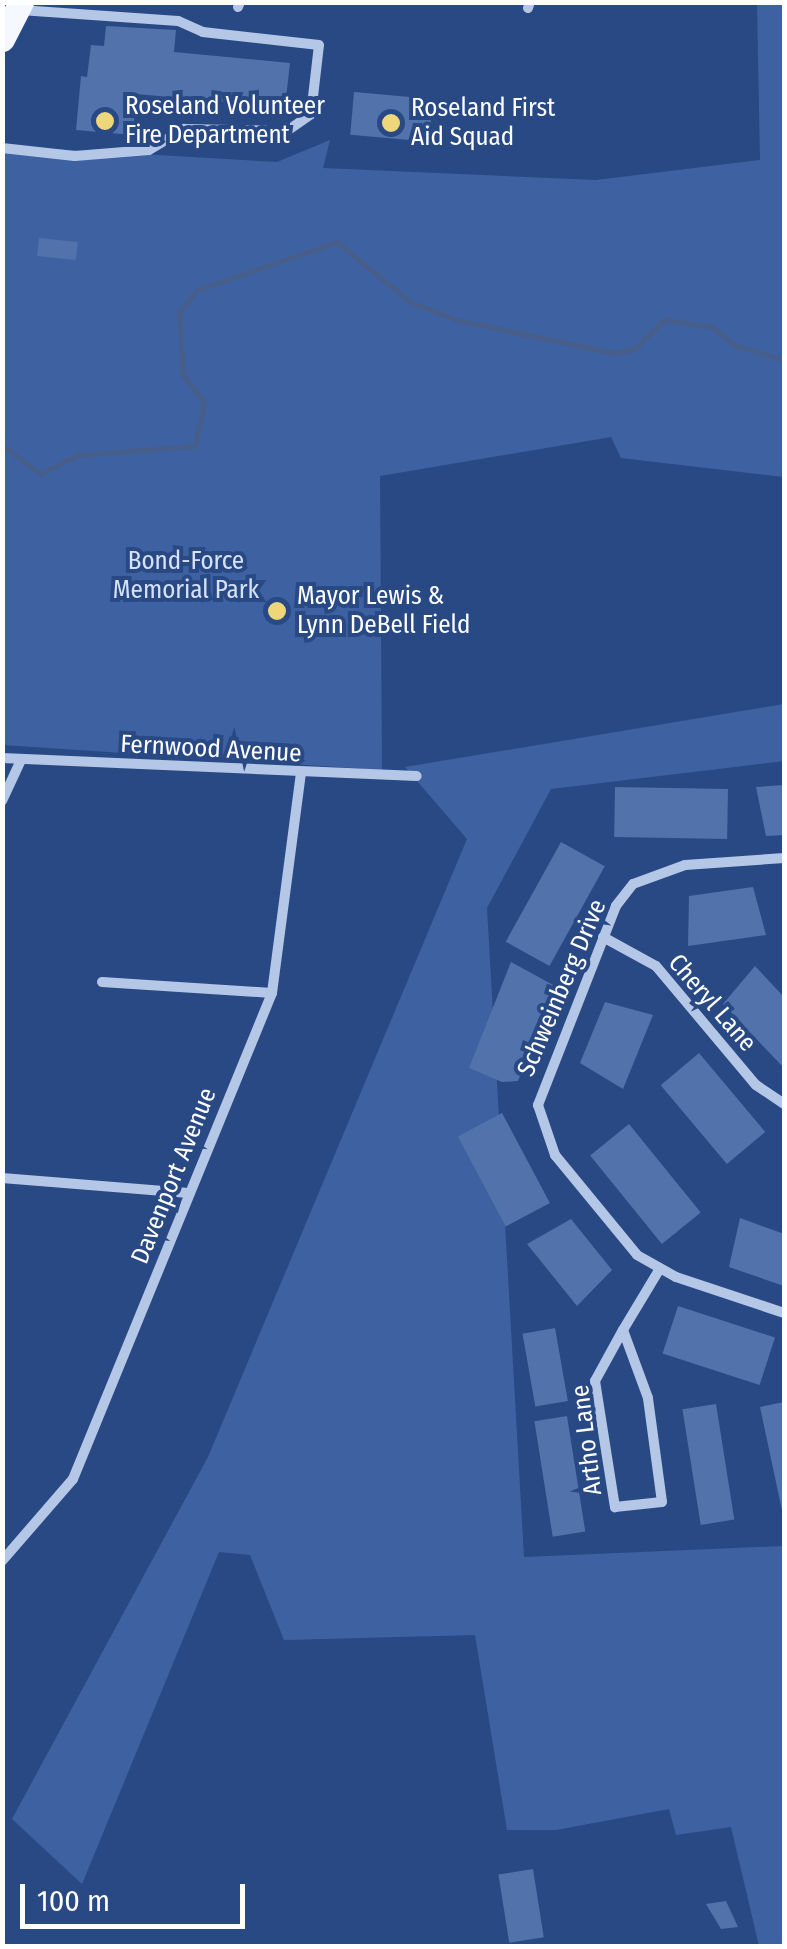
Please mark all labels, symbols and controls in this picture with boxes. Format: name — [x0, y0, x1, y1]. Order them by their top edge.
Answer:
place label: Roseland Volunteer Fire Department — [125, 92, 325, 151]
place label: Roseland First Aid Squad — [411, 94, 555, 153]
marker: Roseland Volunteer Fire Department — [94, 110, 116, 132]
marker: Roseland First Aid Squad — [380, 112, 402, 134]
park label: Bond-Force Memorial Park — [113, 547, 259, 606]
place label: Mayor Lewis & Lynn DeBell Field — [297, 582, 470, 641]
marker: Mayor Lewis & Lynn DeBell Field — [266, 600, 288, 622]
street label: Fernwood Avenue — [120, 729, 302, 769]
street label: Schweinberg Drive — [511, 895, 613, 1081]
street label: Cheryl Lane — [662, 948, 762, 1058]
street label: Davenport Avenue — [125, 1084, 223, 1268]
street label: Artho Lane — [565, 1383, 609, 1497]
scale bar — [25, 1864, 250, 1926]
text: 100 m — [37, 1883, 110, 1919]

